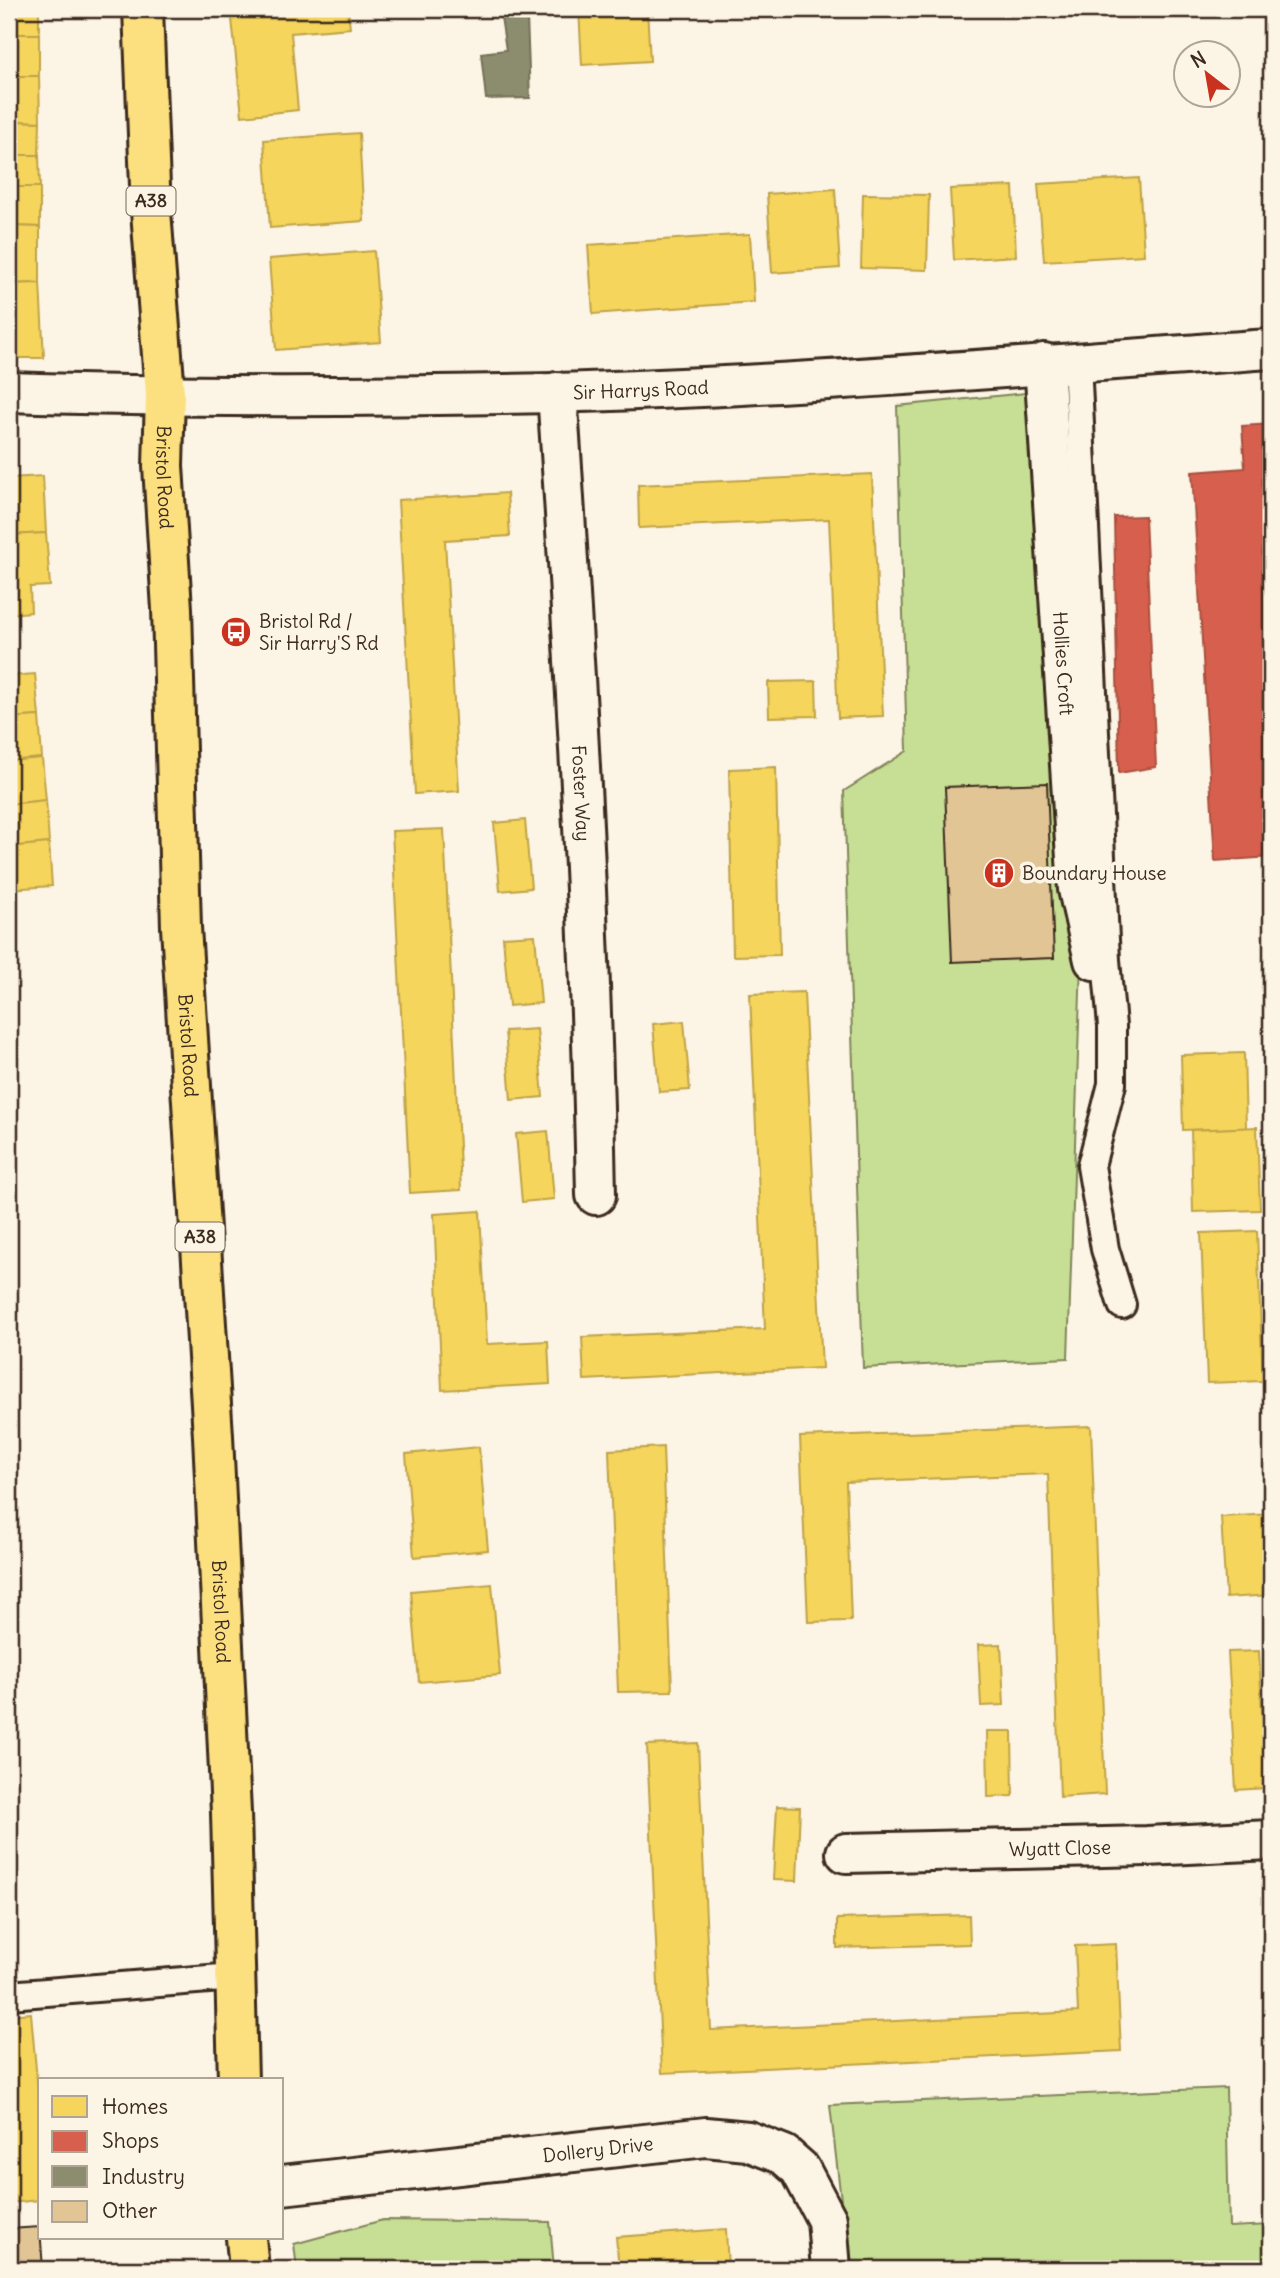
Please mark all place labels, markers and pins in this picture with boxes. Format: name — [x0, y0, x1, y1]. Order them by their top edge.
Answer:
place label: Bristol Rd / Sir Harry'S Rd — [259, 609, 379, 655]
bus stop icon: Bristol Rd / Sir Harry'S Rd — [219, 615, 253, 649]
building icon: Boundary House — [982, 856, 1016, 890]
place label: Boundary House — [1022, 861, 1167, 885]

